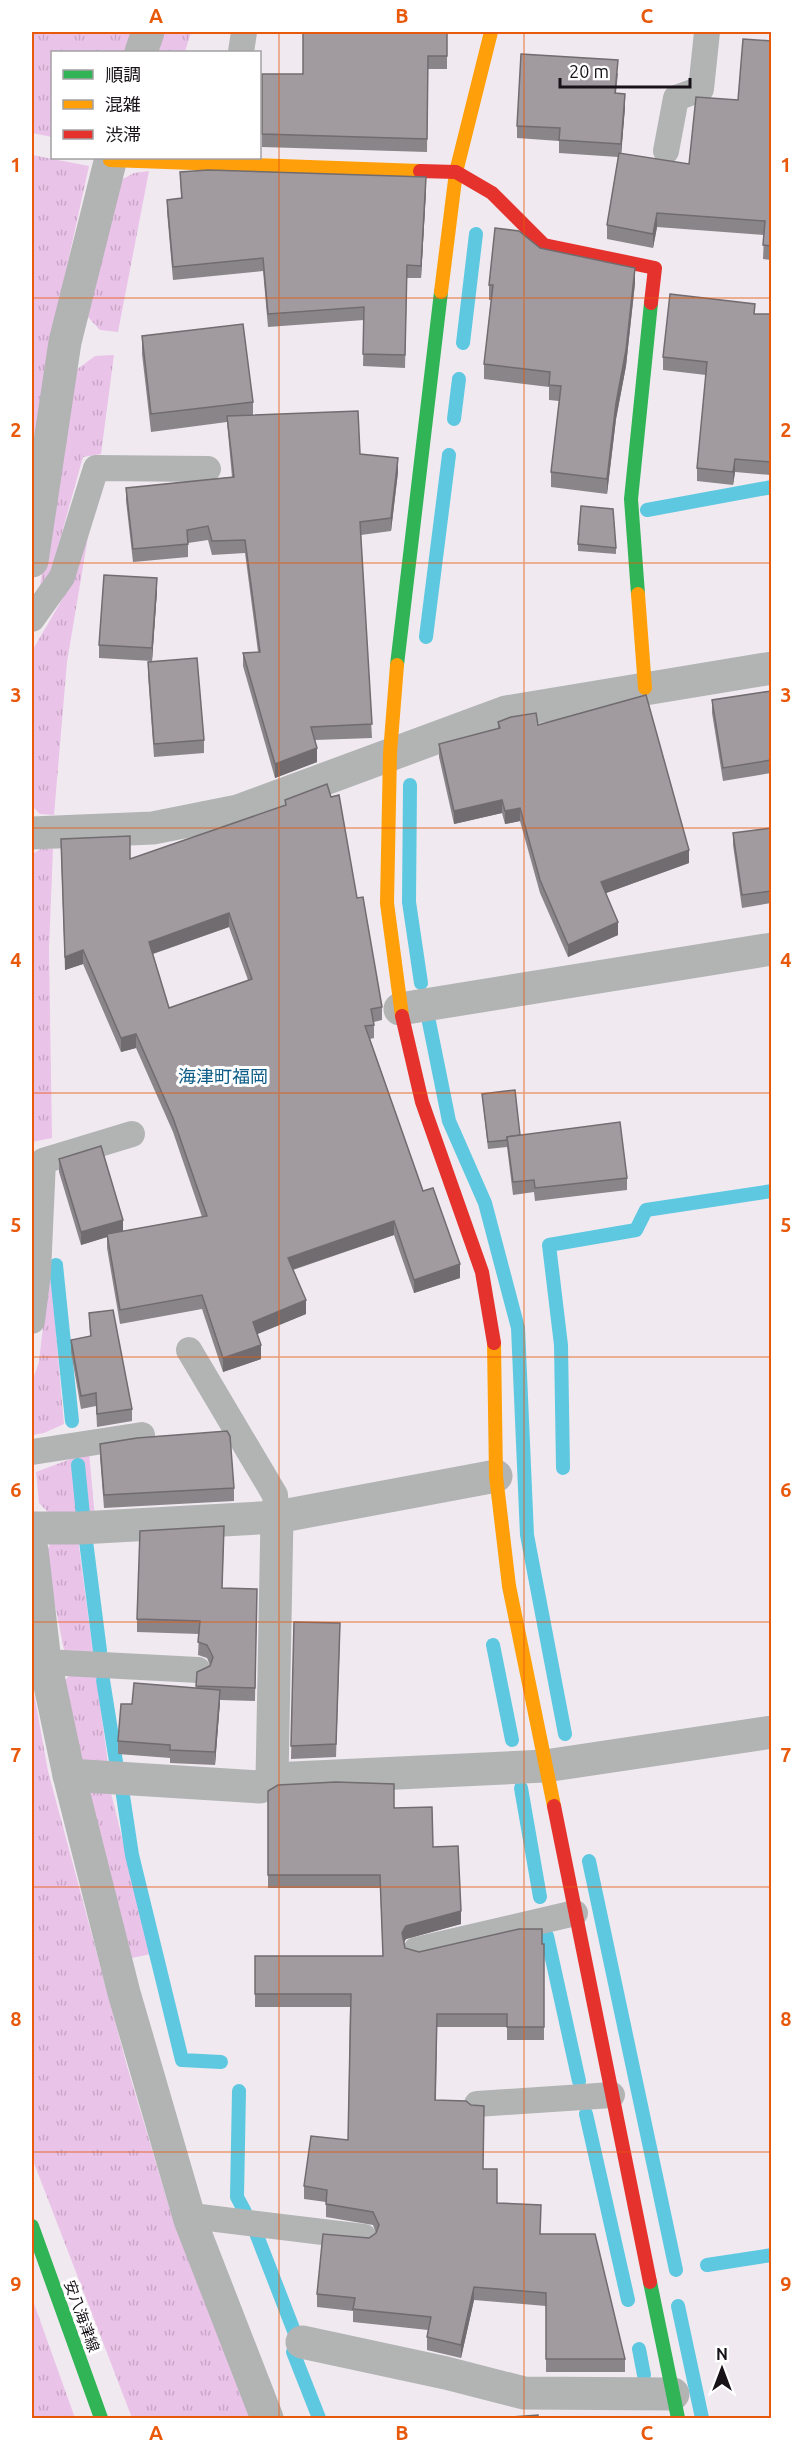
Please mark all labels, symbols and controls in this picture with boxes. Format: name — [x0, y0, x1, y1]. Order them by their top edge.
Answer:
text: A — [149, 4, 163, 27]
text: B — [395, 4, 409, 27]
text: C — [641, 4, 654, 27]
legend — [51, 51, 261, 159]
scale bar — [560, 51, 690, 89]
text: 20 m — [569, 61, 609, 81]
text: 順調 — [105, 64, 141, 84]
text: 混雑 — [105, 94, 141, 114]
text: 渋滞 — [105, 124, 141, 144]
text: 1 — [10, 153, 22, 176]
text: 1 — [780, 153, 792, 176]
text: 2 — [10, 418, 22, 441]
text: 2 — [780, 418, 792, 441]
text: 3 — [10, 683, 22, 706]
text: 3 — [780, 683, 792, 706]
text: 4 — [10, 948, 22, 971]
text: 4 — [780, 948, 792, 971]
district label: 海津町福岡 — [178, 1066, 268, 1086]
text: 5 — [10, 1213, 22, 1236]
text: 5 — [780, 1213, 792, 1236]
text: 6 — [10, 1478, 22, 1501]
text: 6 — [780, 1478, 792, 1501]
text: 7 — [10, 1743, 22, 1766]
text: 7 — [780, 1743, 792, 1766]
text: 8 — [10, 2007, 22, 2030]
text: 8 — [780, 2007, 792, 2030]
text: 9 — [10, 2272, 22, 2295]
text: 9 — [780, 2272, 792, 2295]
street label: 安八海津線 — [61, 2278, 103, 2354]
north arrow — [692, 2339, 752, 2399]
text: N — [716, 2345, 728, 2363]
text: A — [149, 2421, 163, 2444]
text: B — [395, 2421, 409, 2444]
text: C — [641, 2421, 654, 2444]

